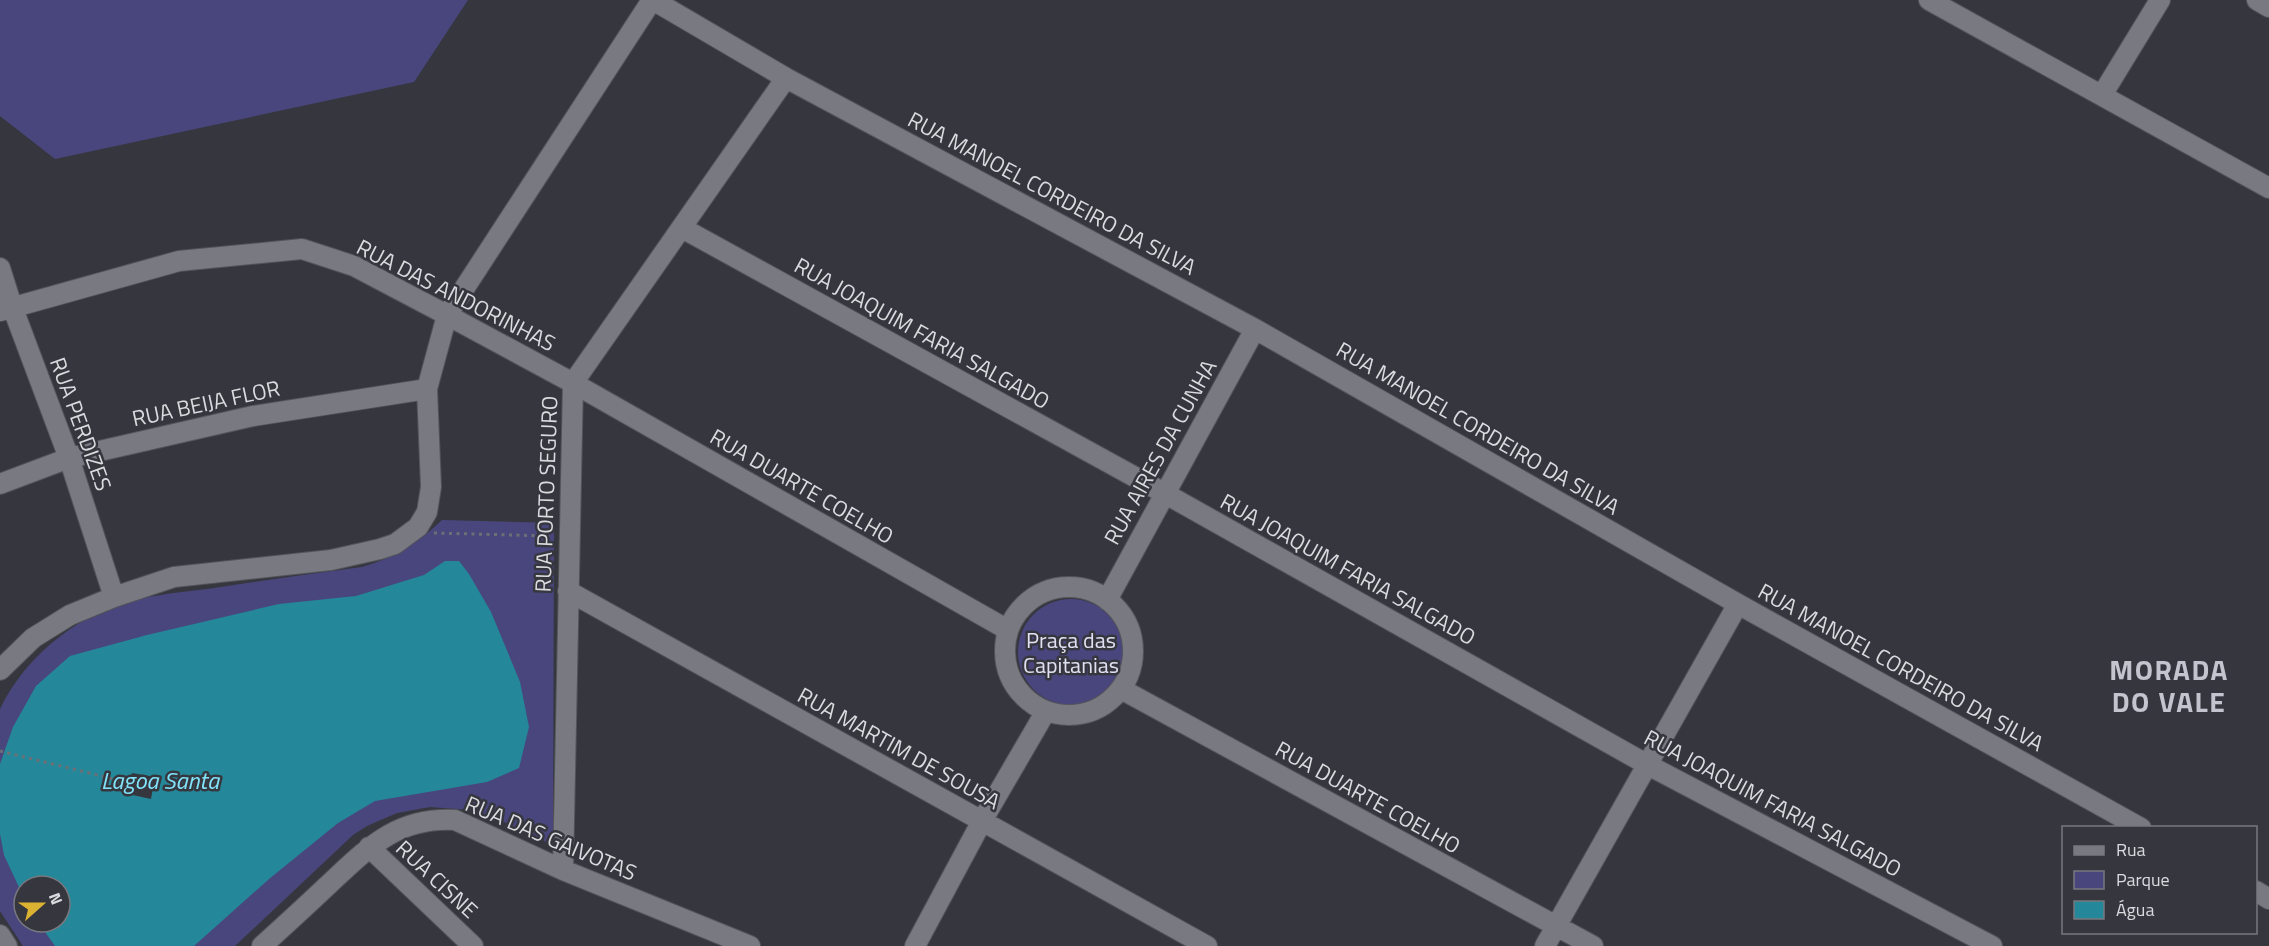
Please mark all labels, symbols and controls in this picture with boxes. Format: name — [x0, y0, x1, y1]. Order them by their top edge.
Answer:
street label: RUA MANOEL CORDEIRO DA SILVA — [902, 102, 1202, 284]
street label: RUA DAS ANDORINHAS — [351, 230, 561, 360]
street label: RUA JOAQUIM FARIA SALGADO — [788, 248, 1056, 418]
street label: RUA MANOEL CORDEIRO DA SILVA — [1330, 333, 1626, 523]
street label: RUA PERDIZES — [41, 353, 121, 495]
street label: RUA AIRES DA CUNHA — [1095, 353, 1225, 551]
street label: RUA BEIJA FLOR — [129, 371, 283, 435]
street label: RUA PORTO SEGURO — [526, 395, 566, 593]
street label: RUA DUARTE COELHO — [704, 420, 900, 552]
street label: RUA JOAQUIM FARIA SALGADO — [1214, 484, 1482, 654]
street label: RUA MANOEL CORDEIRO DA SILVA — [1752, 574, 2050, 760]
park label: Praça das Capitanias — [1023, 623, 1119, 682]
district label: MORADA DO VALE — [2109, 648, 2229, 723]
street label: RUA MARTIM DE SOUSA — [791, 678, 1007, 818]
street label: RUA JOAQUIM FARIA SALGADO — [1638, 720, 1908, 886]
street label: RUA DUARTE COELHO — [1269, 732, 1467, 862]
water label: Lagoa Santa — [101, 762, 221, 798]
street label: RUA DAS GAIVOTAS — [460, 787, 642, 889]
legend — [2062, 826, 2257, 934]
street label: RUA CISNE — [388, 832, 486, 926]
text: Rua — [2116, 836, 2146, 863]
text: Parque — [2116, 866, 2170, 893]
north arrow — [12, 874, 72, 934]
text: N — [43, 889, 69, 908]
text: Água — [2116, 896, 2154, 923]

